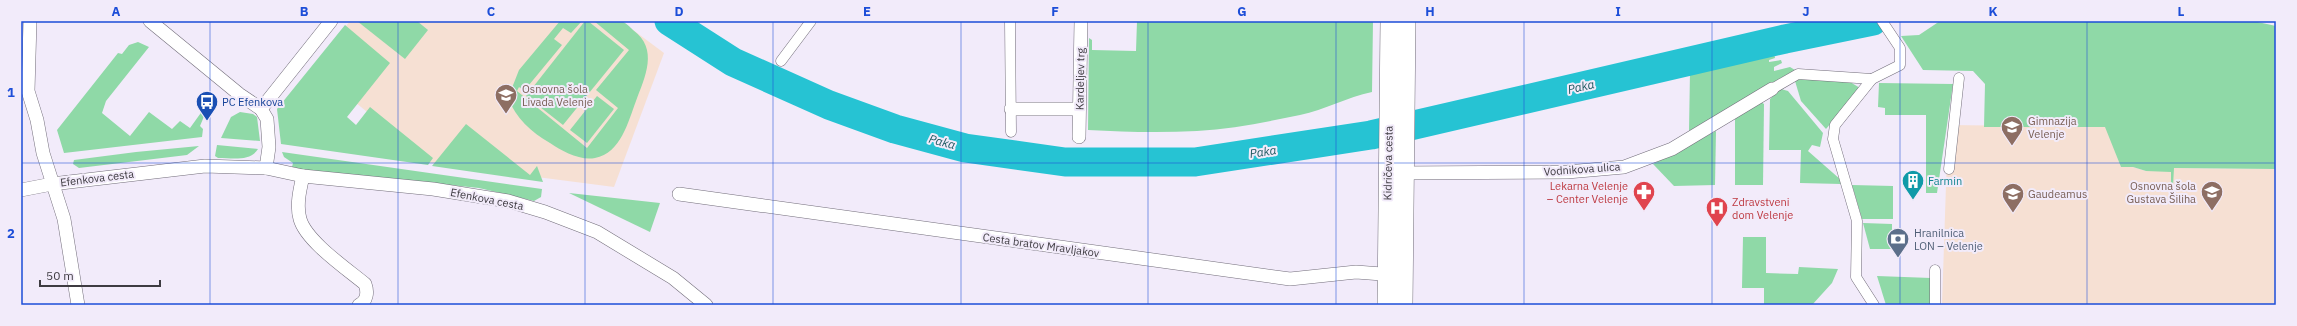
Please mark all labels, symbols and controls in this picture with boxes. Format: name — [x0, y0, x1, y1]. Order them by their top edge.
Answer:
text: A — [112, 3, 121, 20]
text: B — [300, 3, 309, 20]
text: C — [487, 3, 496, 20]
text: D — [674, 3, 684, 20]
text: E — [863, 3, 871, 20]
text: F — [1051, 3, 1059, 20]
text: G — [1237, 3, 1247, 20]
text: H — [1425, 3, 1435, 20]
text: I — [1615, 3, 1621, 20]
text: J — [1802, 3, 1810, 20]
text: K — [1988, 3, 1998, 20]
text: L — [2178, 3, 2185, 20]
street label: Kardeljev trg — [1072, 48, 1088, 110]
water label: Paka — [1566, 76, 1596, 97]
school or university icon: Osnovna šola Livada Velenje — [493, 82, 519, 115]
place label: Osnovna šola Livada Velenje — [522, 82, 593, 109]
text: 1 — [7, 84, 15, 101]
bus stop icon: PC Efenkova — [194, 89, 220, 122]
place label: PC Efenkova — [222, 95, 283, 109]
school or university icon: Gimnazija Velenje — [1999, 114, 2025, 147]
place label: Gimnazija Velenje — [2028, 114, 2077, 141]
street label: Kidričeva cesta — [1380, 125, 1396, 200]
water label: Paka — [927, 131, 957, 152]
water label: Paka — [1248, 142, 1277, 161]
street label: Vodnikova ulica — [1543, 159, 1621, 179]
street label: Efenkova cesta — [59, 167, 135, 189]
building icon: Farmin — [1900, 168, 1926, 201]
place label: Farmin — [1928, 174, 1962, 188]
place label: Lekarna Velenje – Center Velenje — [1547, 179, 1628, 206]
pharmacy icon: Lekarna Velenje – Center Velenje — [1631, 179, 1657, 212]
place label: Osnovna šola Gustava Šiliha — [2126, 179, 2196, 206]
school or university icon: Osnovna šola Gustava Šiliha — [2199, 179, 2225, 212]
school or university icon: Gaudeamus — [2000, 181, 2026, 214]
street label: Efenkova cesta — [449, 185, 525, 213]
place label: Gaudeamus — [2028, 187, 2087, 201]
hospital icon: Zdravstveni dom Velenje — [1704, 195, 1730, 228]
place label: Zdravstveni dom Velenje — [1732, 195, 1793, 222]
text: 2 — [7, 225, 15, 242]
bank icon: Hranilnica LON – Velenje — [1885, 226, 1911, 259]
place label: Hranilnica LON – Velenje — [1914, 226, 1983, 253]
street label: Cesta bratov Mravljakov — [982, 230, 1101, 260]
scale bar — [40, 262, 160, 288]
text: 50 m — [46, 268, 74, 283]

